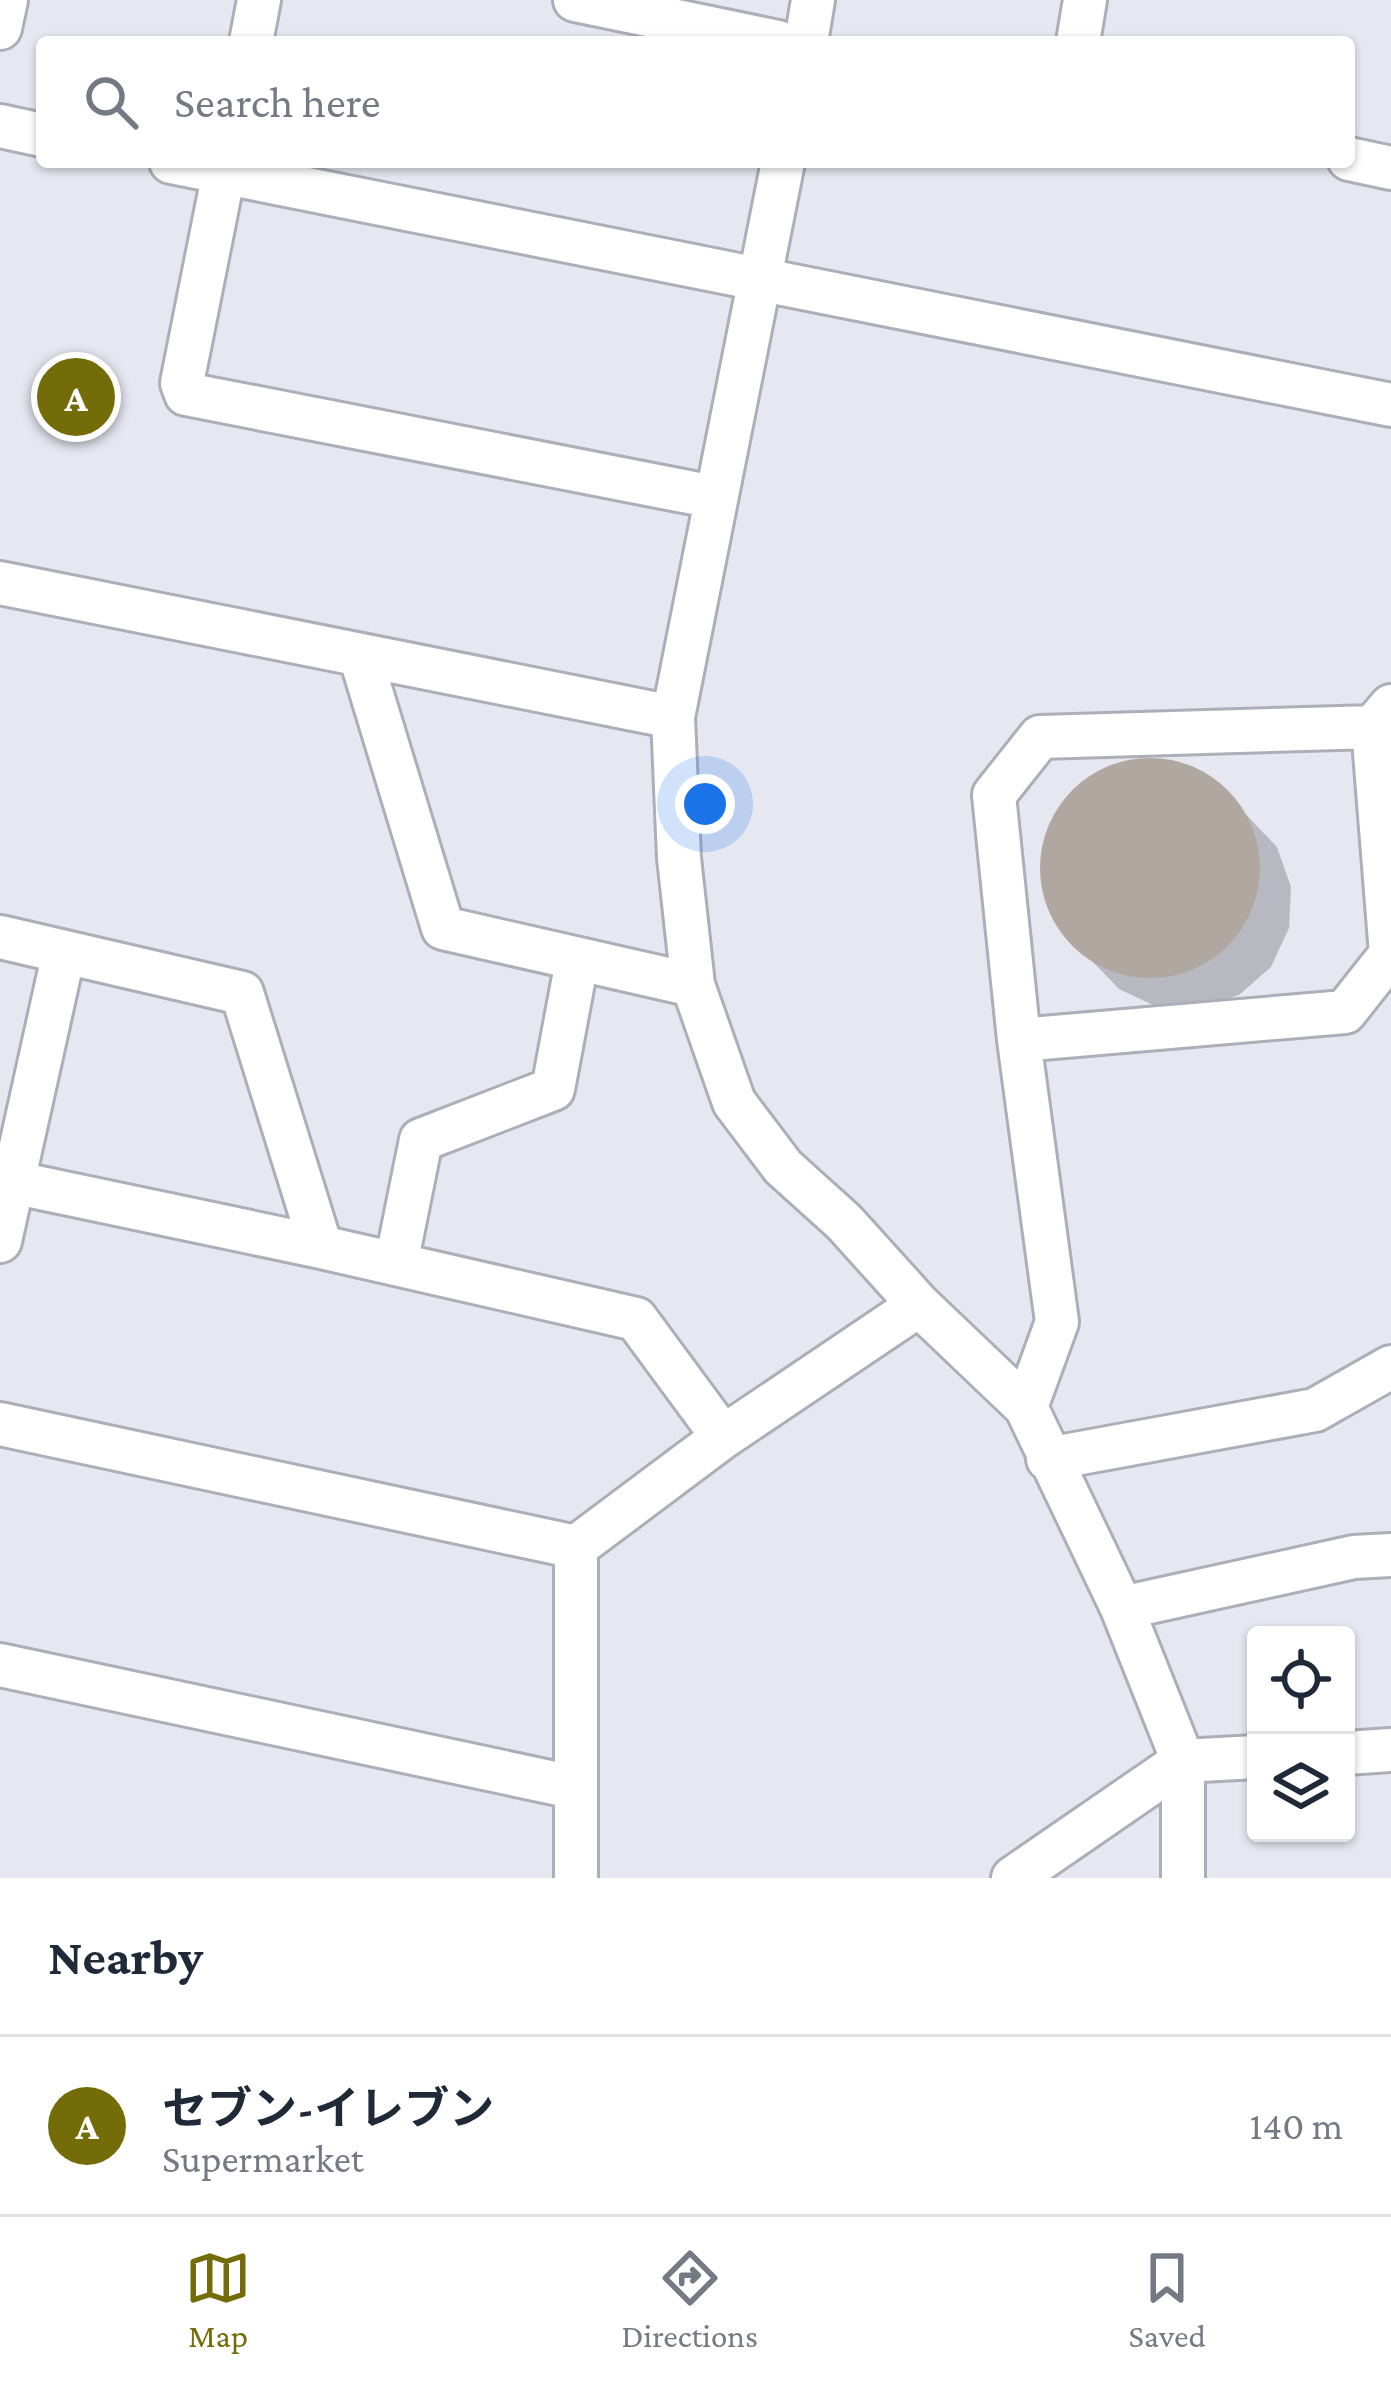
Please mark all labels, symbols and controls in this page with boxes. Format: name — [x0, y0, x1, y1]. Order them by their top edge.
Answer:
search box — [36, 36, 1355, 168]
icon: search — [78, 69, 144, 135]
text: Search here — [174, 77, 381, 127]
pin: A — [37, 352, 115, 442]
your location — [675, 774, 735, 834]
map controls — [1247, 1626, 1355, 1842]
button: locate — [1247, 1626, 1355, 1734]
button: layers — [1247, 1734, 1355, 1842]
text: Nearby — [48, 1928, 203, 1985]
text: セブン-イレブン — [162, 2084, 494, 2134]
text: A — [75, 2104, 99, 2147]
text: 140 m — [1249, 2104, 1343, 2147]
text: Supermarket — [162, 2137, 364, 2180]
tab: Map — [185, 2245, 251, 2354]
tab: Directions — [622, 2245, 758, 2354]
tab: Saved — [1128, 2245, 1206, 2354]

